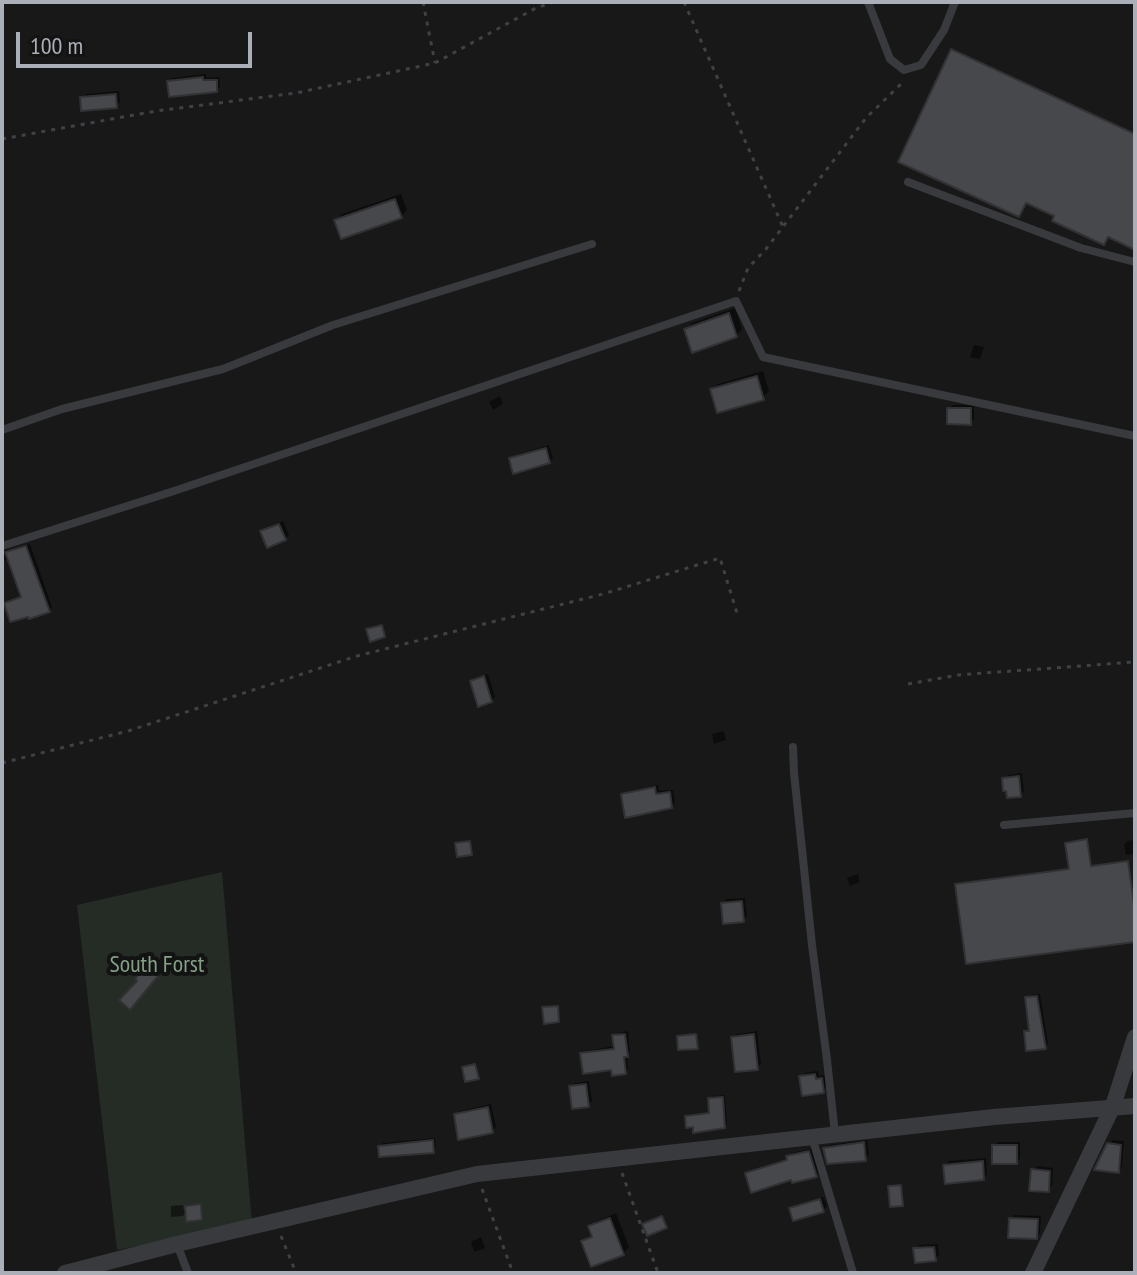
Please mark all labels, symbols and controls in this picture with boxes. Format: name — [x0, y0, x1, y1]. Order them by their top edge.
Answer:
scale bar — [20, 16, 256, 66]
text: 100 m — [30, 30, 83, 61]
park label: South Forst — [110, 951, 204, 979]

